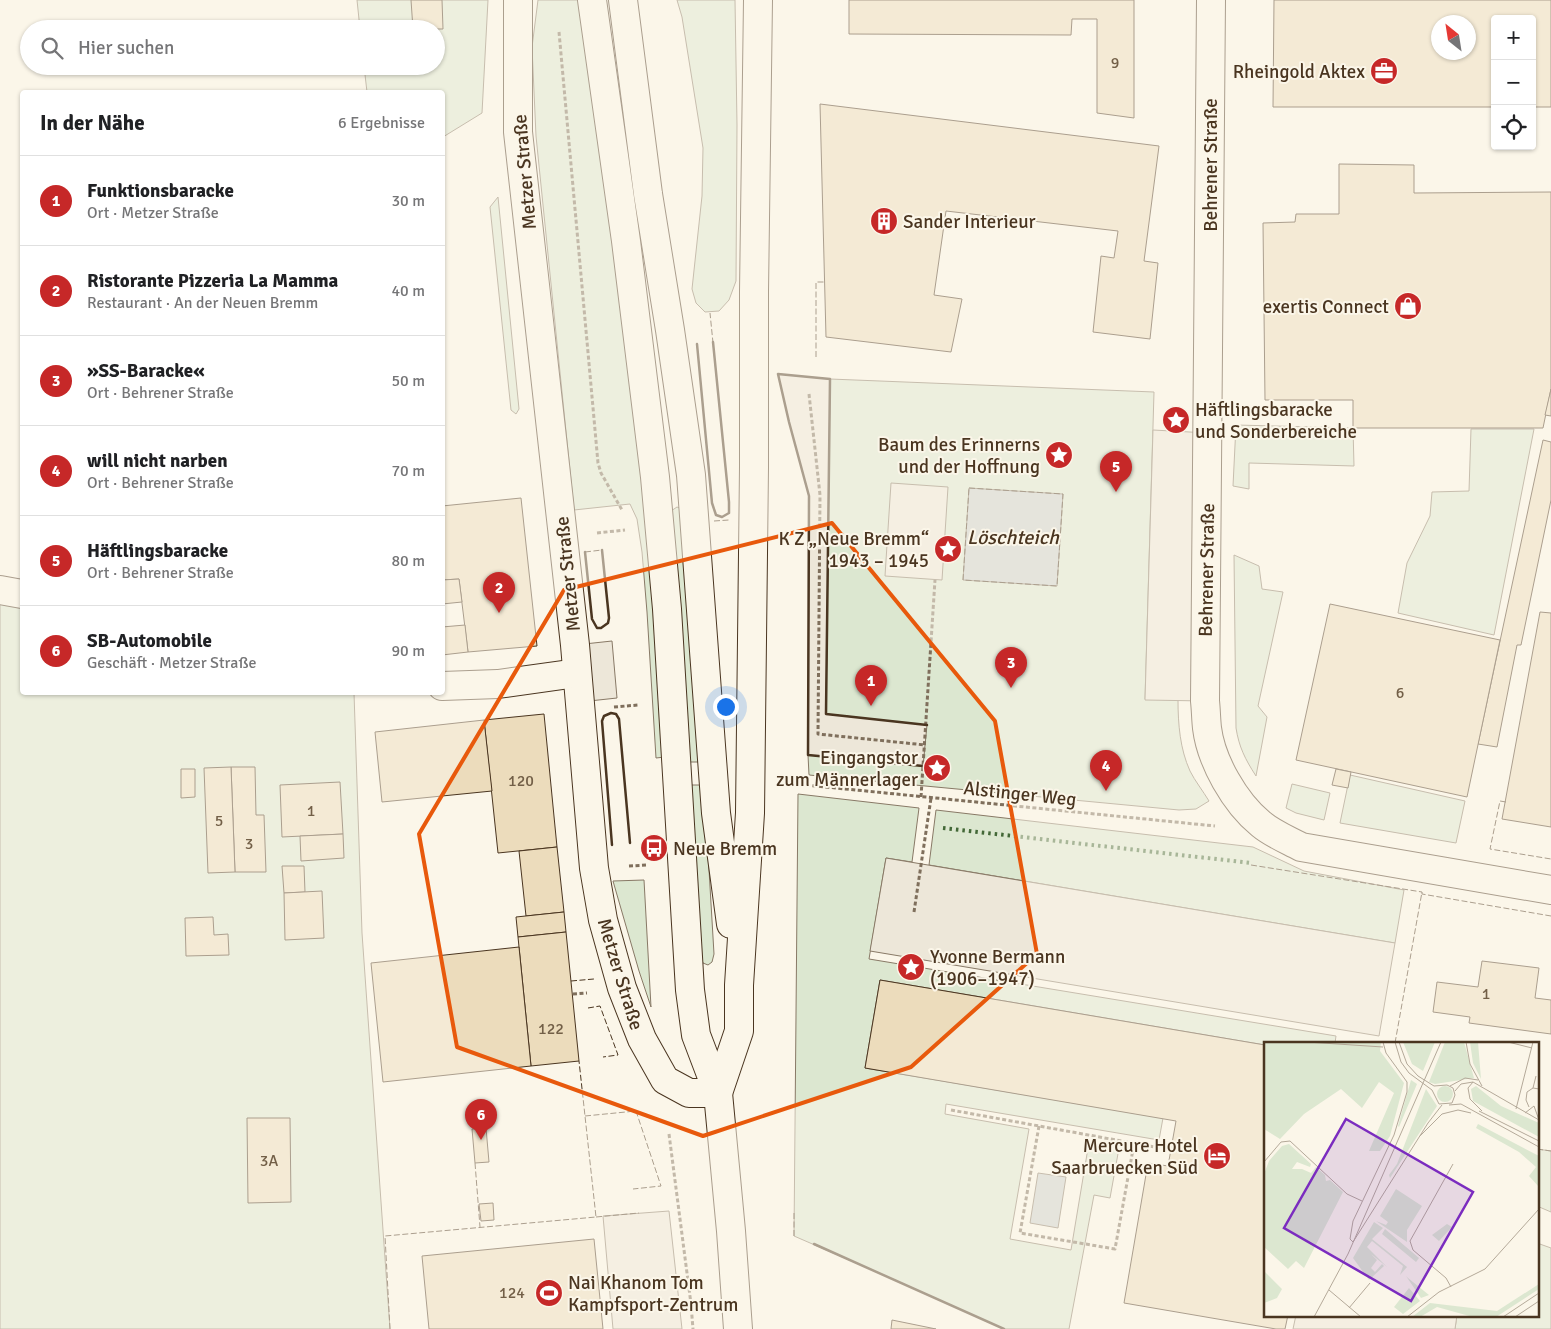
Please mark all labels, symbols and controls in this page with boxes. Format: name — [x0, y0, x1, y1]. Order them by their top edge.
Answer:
north arrow — [1431, 15, 1476, 60]
map controls — [1491, 15, 1536, 150]
button: + — [1491, 15, 1536, 60]
search box — [20, 20, 445, 75]
icon: search — [38, 34, 66, 62]
text: Hier suchen — [78, 36, 174, 60]
house number: 9 — [1111, 53, 1119, 73]
office icon: Rheingold Aktex — [1369, 56, 1399, 86]
place label: Rheingold Aktex — [1233, 60, 1365, 84]
button: − — [1491, 60, 1536, 105]
street label: Behrener Straße — [1199, 98, 1223, 232]
button: locate — [1491, 105, 1536, 150]
text: In der Nähe — [40, 110, 145, 136]
text: 6 Ergebnisse — [338, 113, 425, 133]
street label: Metzer Straße — [508, 113, 542, 231]
text: Funktionsbaracke — [87, 179, 234, 203]
text: 1 — [52, 191, 60, 211]
text: 30 m — [391, 191, 425, 211]
text: Ort · Metzer Straße — [87, 203, 219, 223]
building icon: Sander Interieur — [869, 206, 899, 236]
place label: Sander Interieur — [903, 210, 1036, 234]
text: Ristorante Pizzeria La Mamma — [87, 269, 338, 293]
text: 2 — [52, 281, 60, 301]
text: 40 m — [391, 281, 425, 301]
shop icon: exertis Connect — [1393, 291, 1423, 321]
text: Restaurant · An der Neuen Bremm — [87, 293, 318, 313]
place label: exertis Connect — [1263, 295, 1389, 319]
text: »SS-Baracke« — [87, 359, 205, 383]
text: 3 — [52, 371, 60, 391]
text: 50 m — [391, 371, 425, 391]
text: Ort · Behrener Straße — [87, 383, 234, 403]
place label: Häftlingsbaracke und Sonderbereiche — [1195, 398, 1357, 444]
place icon: Häftlingsbaracke und Sonderbereiche — [1161, 405, 1191, 435]
place label: Baum des Erinnerns und der Hoffnung — [878, 433, 1040, 479]
place icon: Baum des Erinnerns und der Hoffnung — [1044, 440, 1074, 470]
text: will nicht narben — [87, 449, 228, 473]
pin: 5 — [1100, 451, 1132, 492]
text: 4 — [52, 461, 60, 481]
text: 70 m — [391, 461, 425, 481]
text: Ort · Behrener Straße — [87, 473, 234, 493]
street label: Behrener Straße — [1194, 503, 1220, 637]
street label: Metzer Straße — [550, 515, 586, 633]
water label: Löschteich — [967, 525, 1060, 550]
place label: K Z „Neue Bremm“ 1943 – 1945 — [779, 527, 929, 573]
place icon: K Z „Neue Bremm“ 1943 – 1945 — [933, 534, 963, 564]
text: Häftlingsbaracke — [87, 539, 228, 563]
text: 5 — [52, 551, 60, 571]
text: 80 m — [391, 551, 425, 571]
text: Ort · Behrener Straße — [87, 563, 234, 583]
pin: 2 — [483, 572, 515, 613]
text: SB-Automobile — [87, 629, 212, 653]
text: 6 — [52, 641, 60, 661]
text: 90 m — [391, 641, 425, 661]
pin: 3 — [995, 647, 1027, 688]
text: Geschäft · Metzer Straße — [87, 653, 257, 673]
pin: 1 — [855, 665, 887, 706]
house number: 6 — [1396, 683, 1404, 703]
your location — [713, 694, 739, 720]
place label: Eingangstor zum Männerlager — [776, 746, 918, 792]
pin: 4 — [1090, 750, 1122, 791]
place icon: Eingangstor zum Männerlager — [922, 753, 952, 783]
house number: 120 — [508, 771, 534, 791]
street label: Alstinger Weg — [962, 776, 1077, 812]
house number: 1 — [307, 801, 315, 821]
house number: 5 — [215, 811, 223, 831]
bus stop icon: Neue Bremm — [639, 833, 669, 863]
house number: 3 — [245, 834, 253, 854]
place label: Neue Bremm — [673, 837, 777, 861]
street label: Metzer Straße — [592, 915, 648, 1033]
place label: Yvonne Bermann (1906–1947) — [930, 945, 1065, 991]
place icon: Yvonne Bermann (1906–1947) — [896, 952, 926, 982]
house number: 1 — [1482, 984, 1490, 1004]
house number: 122 — [538, 1019, 564, 1039]
inset map — [1264, 1042, 1538, 1316]
pin: 6 — [465, 1099, 497, 1140]
place label: Mercure Hotel Saarbruecken Süd — [1051, 1134, 1198, 1180]
hotel icon: Mercure Hotel Saarbruecken Süd — [1202, 1141, 1232, 1171]
house number: 3A — [260, 1151, 278, 1171]
place label: Nai Khanom Tom Kampfsport-Zentrum — [568, 1271, 738, 1317]
sports icon: Nai Khanom Tom Kampfsport-Zentrum — [534, 1278, 564, 1308]
house number: 124 — [499, 1283, 525, 1303]

